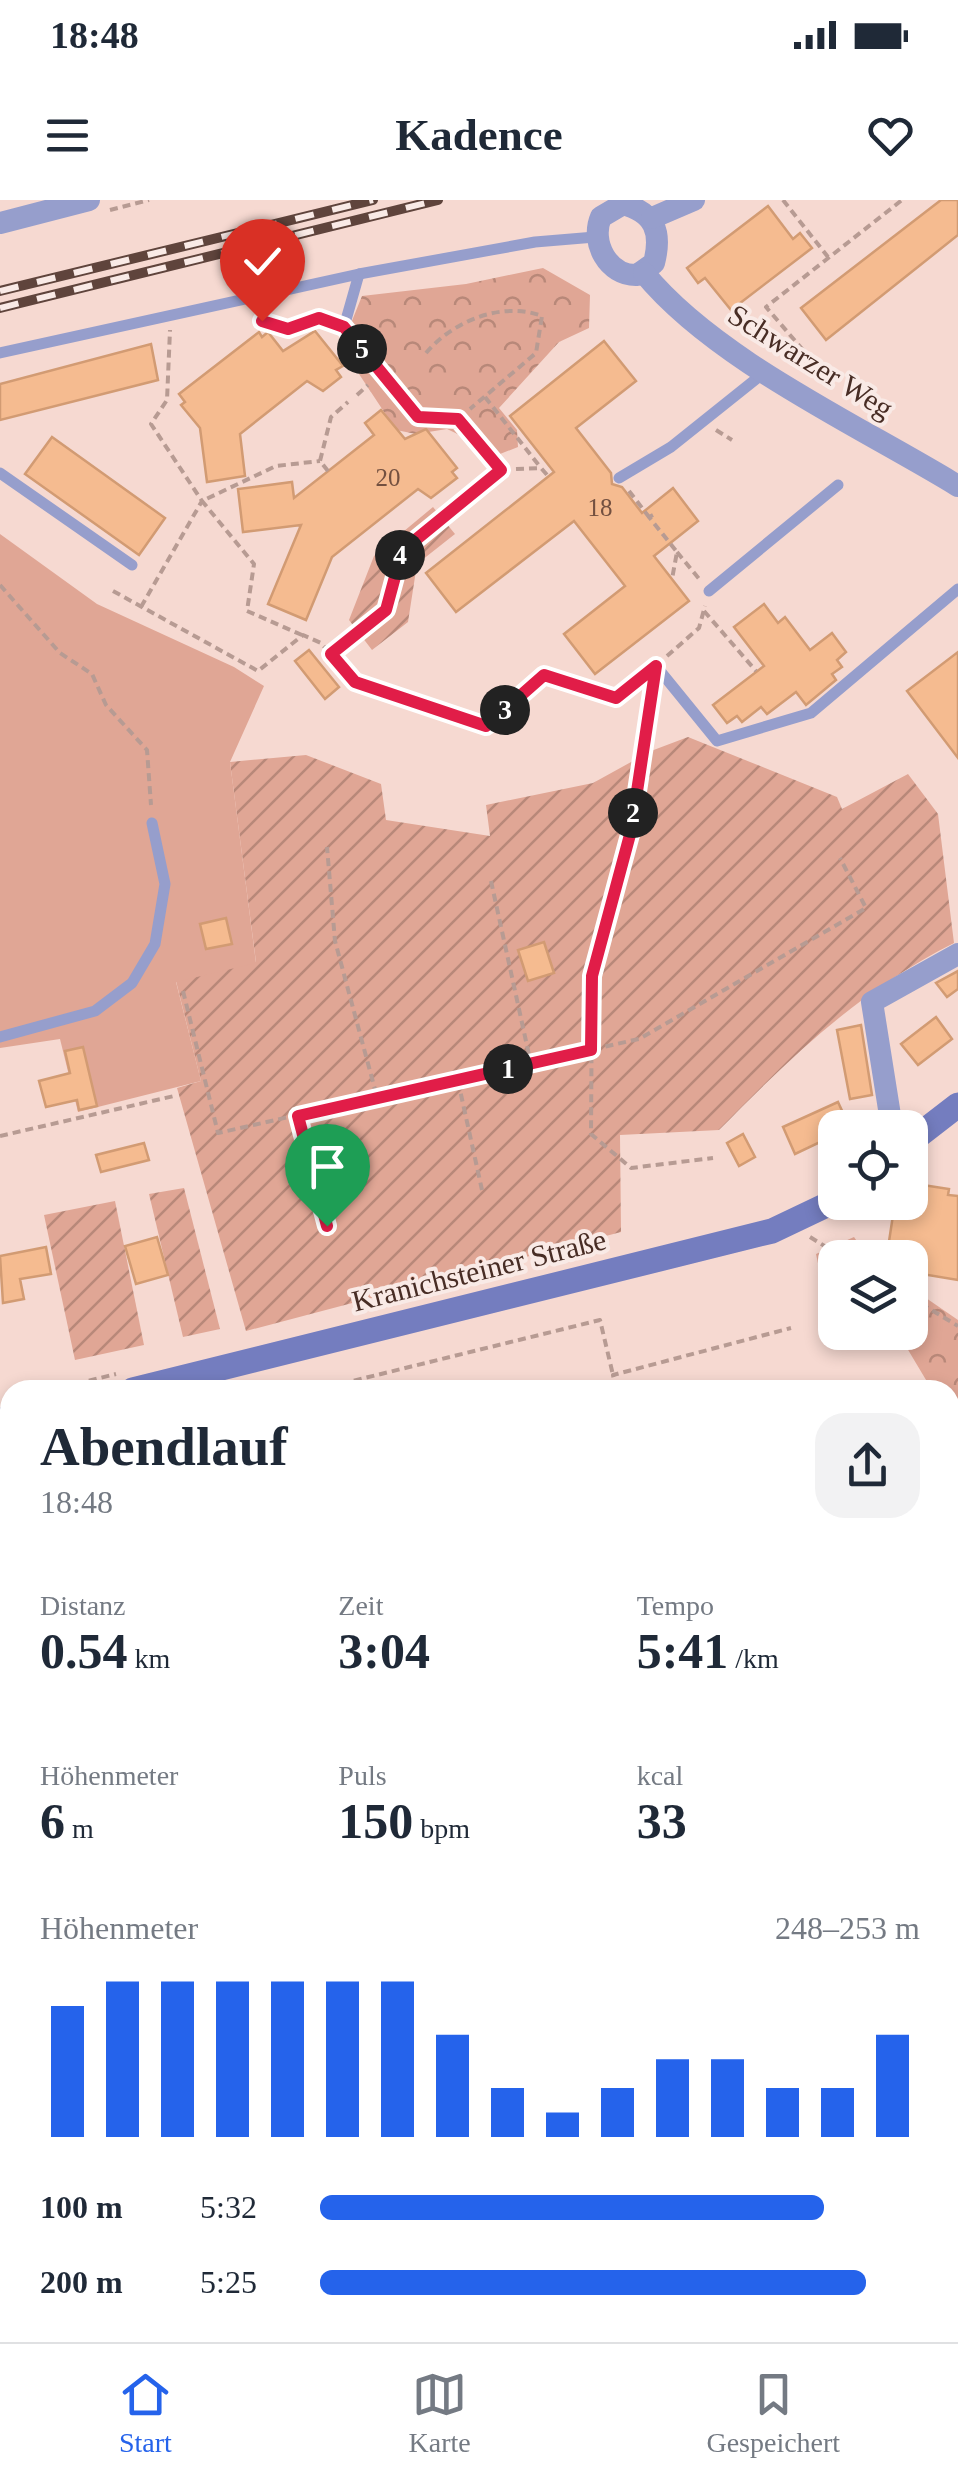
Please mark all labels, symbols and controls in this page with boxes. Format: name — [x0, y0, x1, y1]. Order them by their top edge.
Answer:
text: 18:48 — [50, 14, 139, 56]
icon: menu — [40, 108, 95, 163]
icon: heart — [863, 108, 918, 163]
text: Kadence — [395, 110, 563, 160]
pin — [220, 219, 305, 322]
icon: check — [235, 234, 290, 289]
street label: Schwarzer Weg — [723, 297, 899, 425]
pin: 5 — [337, 324, 387, 374]
text: 5 — [355, 333, 369, 364]
house number: 20 — [376, 464, 401, 491]
house number: 18 — [588, 494, 613, 521]
pin: 4 — [375, 530, 425, 580]
text: 4 — [393, 539, 407, 570]
pin: 3 — [480, 685, 530, 735]
text: 3 — [498, 694, 512, 725]
pin: 2 — [608, 788, 658, 838]
text: 2 — [626, 797, 640, 828]
pin: 1 — [483, 1044, 533, 1094]
text: 1 — [501, 1053, 515, 1084]
map controls — [818, 1110, 928, 1350]
button: locate — [818, 1110, 928, 1220]
pin — [285, 1124, 370, 1227]
icon: arrive — [300, 1139, 355, 1194]
street label: Kranichsteiner Straße — [349, 1222, 609, 1318]
button: layers — [818, 1240, 928, 1350]
button: share — [815, 1413, 920, 1518]
text: Abendlauf — [40, 1416, 288, 1477]
text: 18:48 — [40, 1484, 113, 1520]
text: Distanz — [40, 1590, 126, 1621]
text: Zeit — [338, 1590, 383, 1621]
text: Tempo — [637, 1590, 714, 1621]
text: 0.54 — [40, 1623, 128, 1679]
text: 3:04 — [338, 1623, 430, 1679]
text: 5:41 — [637, 1623, 728, 1679]
text: km — [128, 1643, 170, 1674]
text: /km — [728, 1643, 779, 1674]
text: Höhenmeter — [40, 1760, 178, 1791]
text: Puls — [338, 1760, 387, 1791]
text: kcal — [637, 1760, 683, 1791]
text: 6 — [40, 1793, 65, 1849]
text: 150 — [338, 1793, 413, 1849]
text: 33 — [637, 1793, 687, 1849]
text: m — [65, 1813, 94, 1844]
text: bpm — [413, 1813, 470, 1844]
text: Höhenmeter — [40, 1910, 198, 1946]
text: 248–253 m — [775, 1910, 920, 1946]
text: 100 m — [40, 2189, 123, 2225]
text: 5:32 — [200, 2189, 257, 2225]
text: 200 m — [40, 2264, 123, 2300]
text: 5:25 — [200, 2264, 257, 2300]
tab: Start — [118, 2367, 173, 2459]
tab: Karte — [409, 2367, 471, 2459]
tab: Gespeichert — [706, 2367, 840, 2459]

